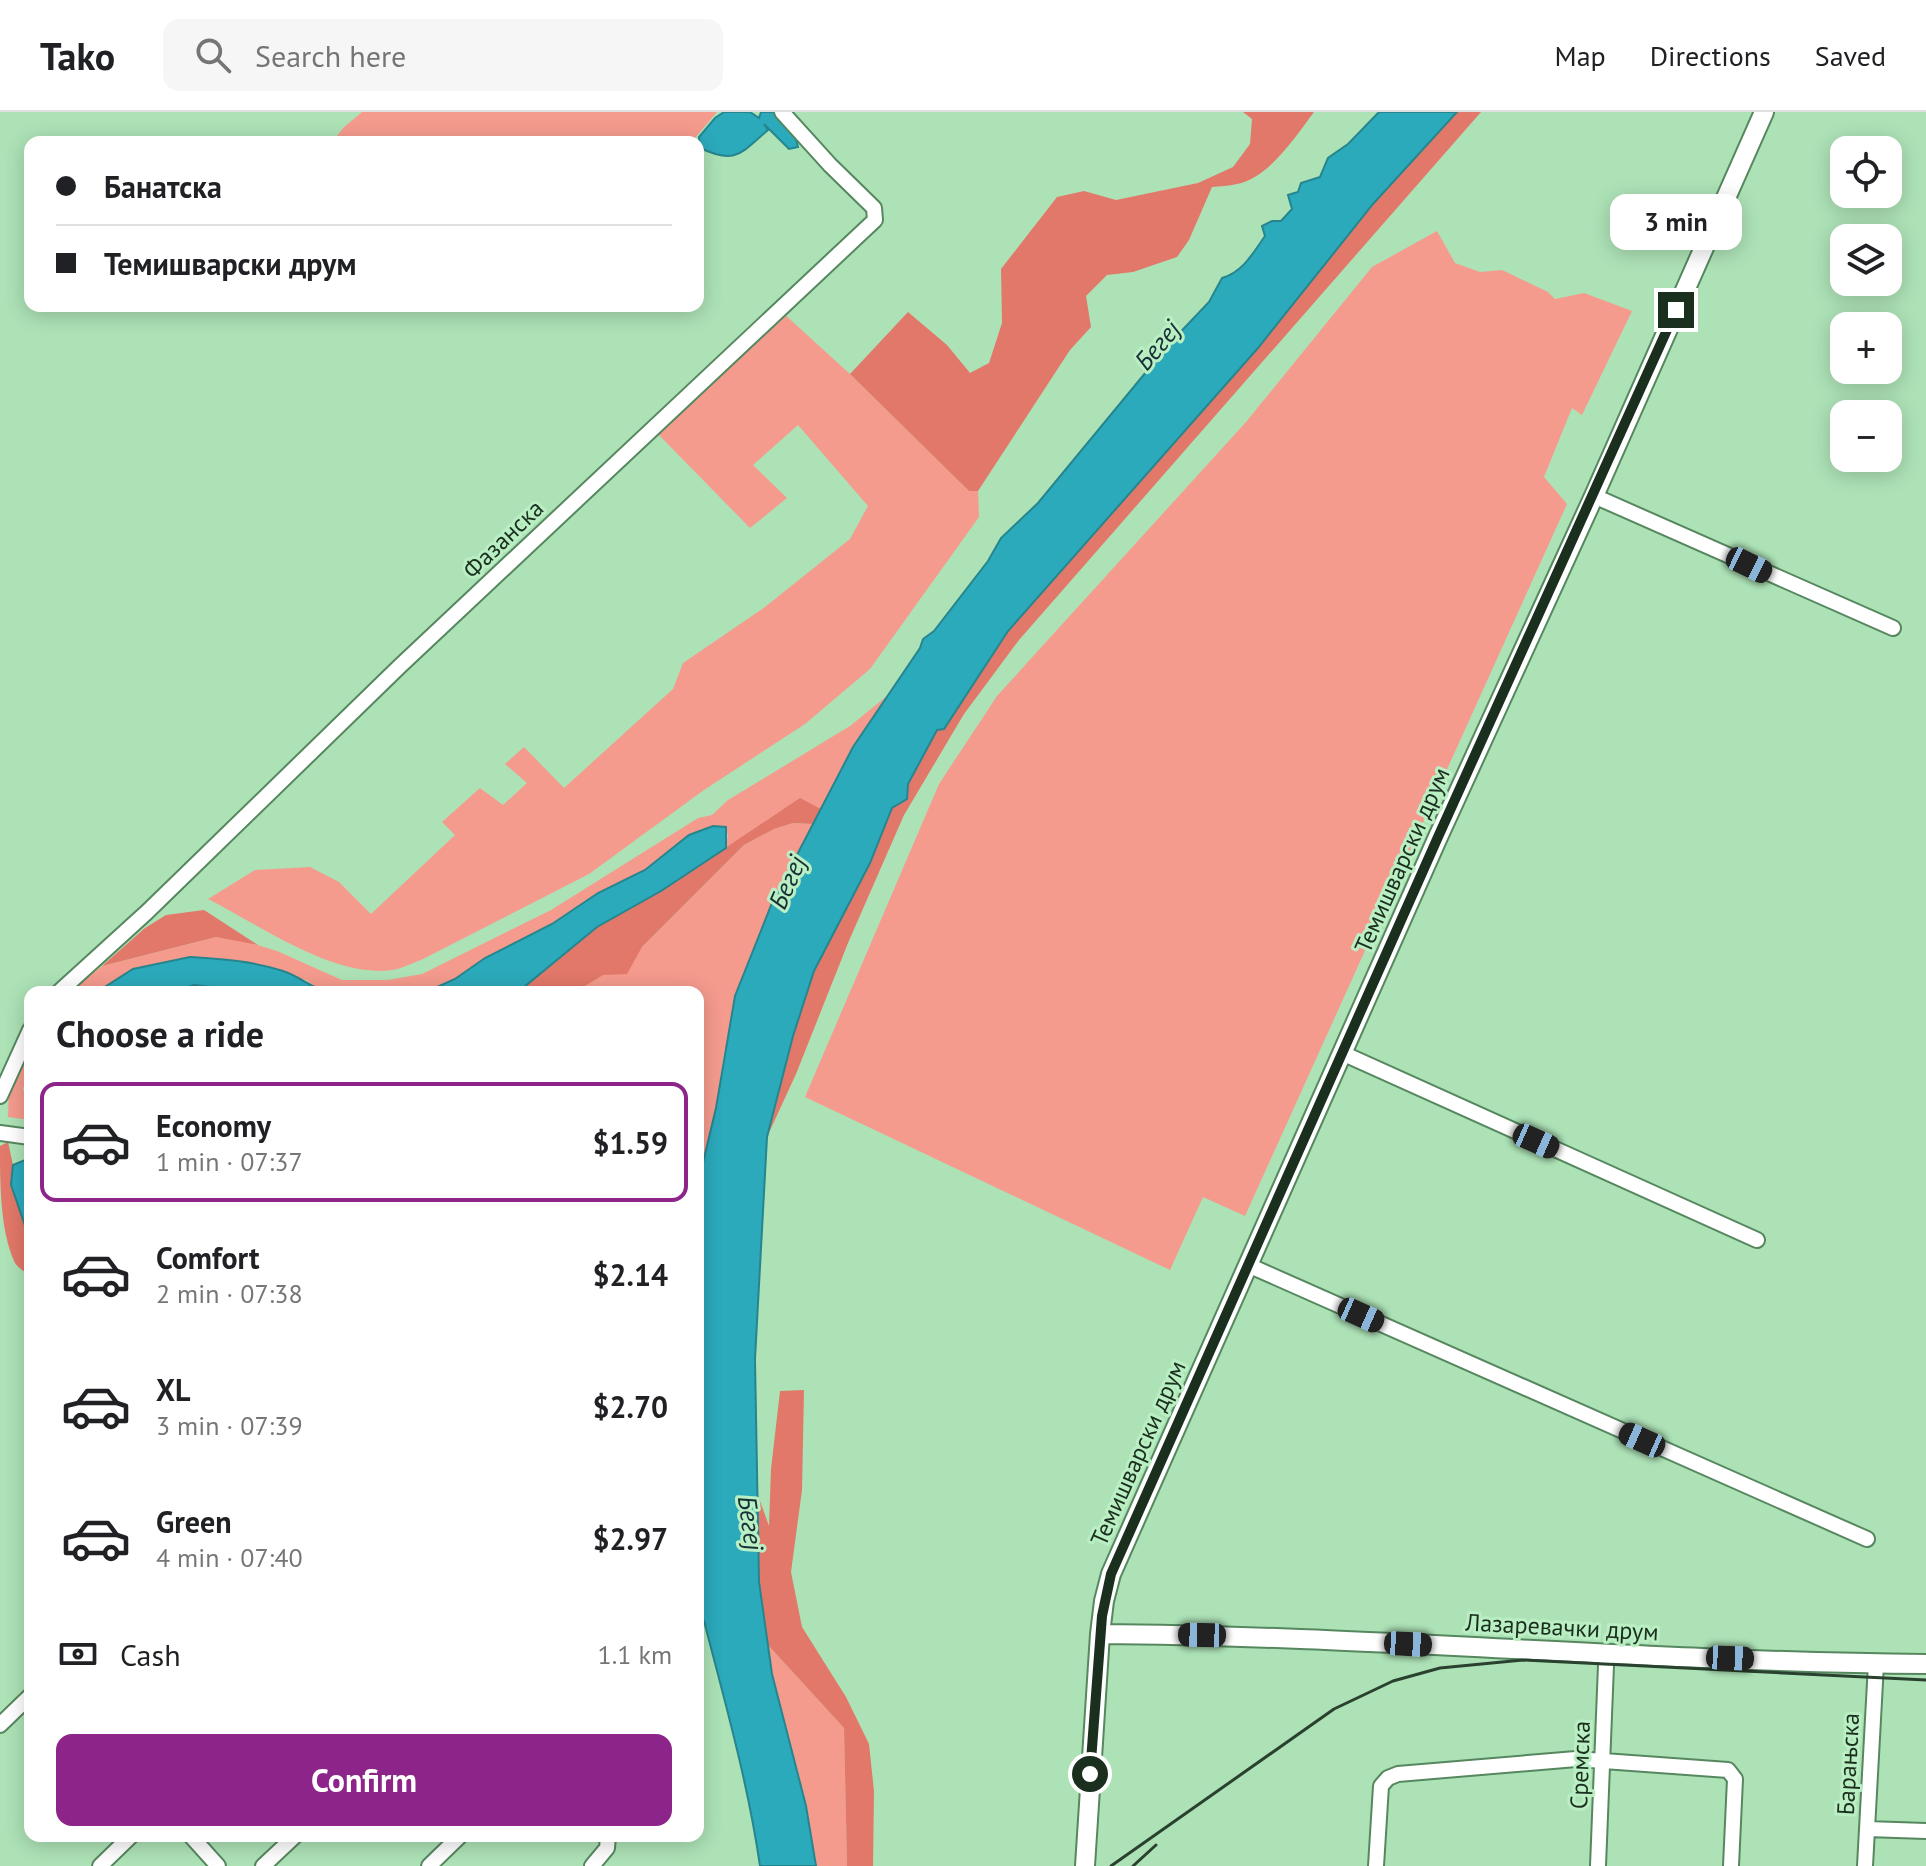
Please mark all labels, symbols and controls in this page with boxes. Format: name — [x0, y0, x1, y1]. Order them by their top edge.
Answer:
search box — [163, 19, 723, 91]
text: Tako — [40, 31, 115, 80]
icon: search — [191, 33, 235, 77]
text: Search here — [255, 36, 406, 75]
text: Map — [1555, 37, 1606, 74]
text: Directions — [1650, 37, 1771, 74]
text: Saved — [1815, 37, 1886, 74]
map controls — [1830, 136, 1902, 472]
button: locate — [1830, 136, 1902, 208]
text: Банатска — [104, 167, 222, 206]
callout: 3 min — [1610, 194, 1742, 250]
text: 3 min — [1644, 205, 1708, 238]
button: layers — [1830, 224, 1902, 296]
text: Темишварски друм — [104, 244, 356, 283]
route end — [1658, 292, 1694, 328]
water label: Бегеј — [1127, 312, 1188, 377]
button: + — [1830, 312, 1902, 384]
button: − — [1830, 400, 1902, 472]
street label: Фазанска — [456, 493, 550, 585]
car — [1722, 544, 1776, 586]
street label: Темишварски друм — [1347, 762, 1457, 958]
water label: Бегеј — [761, 849, 814, 914]
text: Choose a ride — [56, 1010, 264, 1057]
icon: car — [60, 1106, 132, 1178]
text: Economy — [156, 1106, 271, 1145]
car — [1509, 1120, 1563, 1162]
text: $1.59 — [593, 1123, 668, 1162]
text: 1 min · 07:37 — [156, 1145, 303, 1178]
icon: car — [60, 1238, 132, 1310]
text: Comfort — [156, 1238, 259, 1277]
text: $2.14 — [593, 1255, 668, 1294]
text: 2 min · 07:38 — [156, 1277, 303, 1310]
car — [1334, 1294, 1388, 1336]
street label: Темишварски друм — [1083, 1355, 1193, 1551]
icon: car — [60, 1370, 132, 1442]
text: XL — [156, 1370, 190, 1409]
text: $2.70 — [593, 1387, 668, 1426]
text: 3 min · 07:39 — [156, 1409, 303, 1442]
car — [1615, 1419, 1669, 1461]
water label: Бегеј — [731, 1494, 771, 1554]
icon: car — [60, 1502, 132, 1574]
text: Green — [156, 1502, 231, 1541]
text: $2.97 — [593, 1519, 668, 1558]
text: 4 min · 07:40 — [156, 1541, 303, 1574]
street label: Лазаревачки друм — [1464, 1606, 1659, 1648]
car — [1178, 1623, 1226, 1647]
car — [1383, 1631, 1433, 1657]
icon: cash — [56, 1632, 100, 1676]
text: Cash — [120, 1635, 181, 1674]
text: 1.1 km — [598, 1638, 672, 1671]
car — [1706, 1645, 1754, 1671]
street label: Барањска — [1830, 1712, 1866, 1816]
street label: Сремска — [1563, 1720, 1597, 1810]
button: Confirm — [56, 1734, 672, 1826]
route start — [1072, 1756, 1108, 1792]

